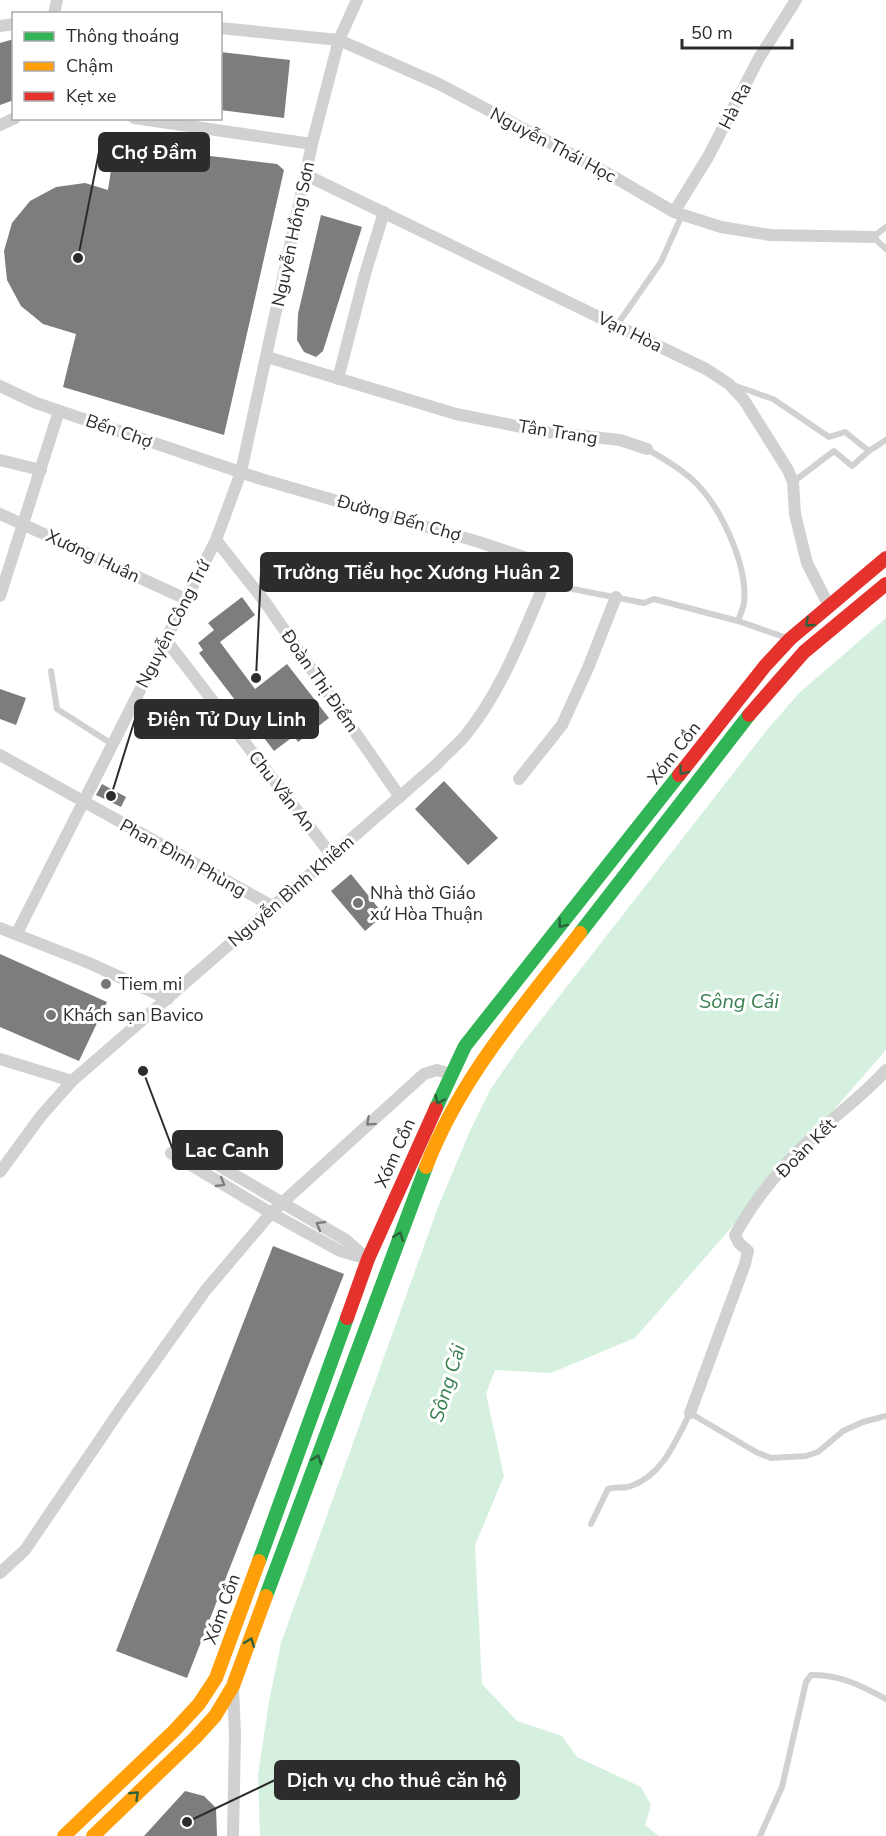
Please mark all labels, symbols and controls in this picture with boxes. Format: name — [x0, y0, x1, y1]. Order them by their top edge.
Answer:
legend — [12, 12, 222, 120]
scale bar — [682, 12, 792, 50]
text: 50 m — [691, 21, 733, 45]
text: Thông thoáng — [66, 24, 179, 48]
text: Chậm — [66, 54, 113, 78]
street label: Hà Ra — [713, 79, 757, 133]
text: Kẹt xe — [66, 84, 116, 108]
street label: Nguyễn Thái Học — [486, 102, 620, 188]
callout: Chợ Đầm — [99, 133, 209, 171]
text: Chợ Đầm — [111, 139, 197, 166]
street label: Nguyễn Hồng Sơn — [266, 159, 320, 309]
street label: Vạn Hòa — [593, 306, 666, 358]
street label: Bến Chợ — [82, 408, 156, 454]
street label: Tân Trang — [517, 414, 599, 450]
street label: Đường Bến Chợ — [333, 489, 464, 547]
street label: Xương Huân — [42, 524, 144, 588]
callout: Trường Tiểu học Xương Huân 2 — [261, 553, 572, 591]
street label: Nguyễn Công Trứ — [130, 555, 216, 692]
text: Trường Tiểu học Xương Huân 2 — [273, 559, 561, 586]
one-way arrow — [805, 616, 816, 627]
street label: Đoàn Thị Điểm — [275, 624, 364, 737]
callout: Điện Tử Duy Linh — [135, 700, 318, 738]
text: Điện Tử Duy Linh — [147, 706, 306, 733]
street label: Xóm Cồn — [642, 717, 706, 789]
street label: Chu Văn An — [243, 746, 321, 836]
one-way arrow — [679, 764, 690, 775]
street label: Phan Đình Phùng — [115, 813, 251, 903]
street label: Nguyễn Bình Khiêm — [223, 830, 359, 952]
place label: Nhà thờ Giáo xứ Hòa Thuận — [370, 881, 483, 926]
marker: Nhà thờ Giáo xứ Hòa Thuận — [351, 896, 365, 910]
one-way arrow — [558, 917, 569, 928]
place label: Tiem mi — [118, 972, 182, 996]
marker: Tiem mi — [99, 977, 113, 991]
water label: Sông Cái — [699, 988, 779, 1015]
place label: Khách sạn Bavico — [63, 1003, 203, 1027]
marker: Khách sạn Bavico — [44, 1008, 58, 1022]
one-way arrow — [434, 1094, 446, 1105]
street label: Đoàn Kết — [770, 1113, 841, 1184]
one-way arrow — [366, 1115, 377, 1126]
street label: Xóm Cồn — [369, 1115, 421, 1191]
callout: Lac Canh — [173, 1131, 282, 1169]
text: Lac Canh — [185, 1137, 269, 1164]
one-way arrow — [215, 1176, 225, 1188]
one-way arrow — [316, 1221, 327, 1232]
one-way arrow — [392, 1232, 404, 1243]
water label: Sông Cái — [423, 1341, 472, 1425]
one-way arrow — [310, 1454, 322, 1465]
street label: Xóm Cồn — [198, 1570, 246, 1648]
one-way arrow — [242, 1637, 255, 1648]
callout: Dịch vụ cho thuê căn hộ — [275, 1761, 519, 1799]
text: Dịch vụ cho thuê căn hộ — [287, 1767, 507, 1794]
one-way arrow — [128, 1792, 139, 1803]

